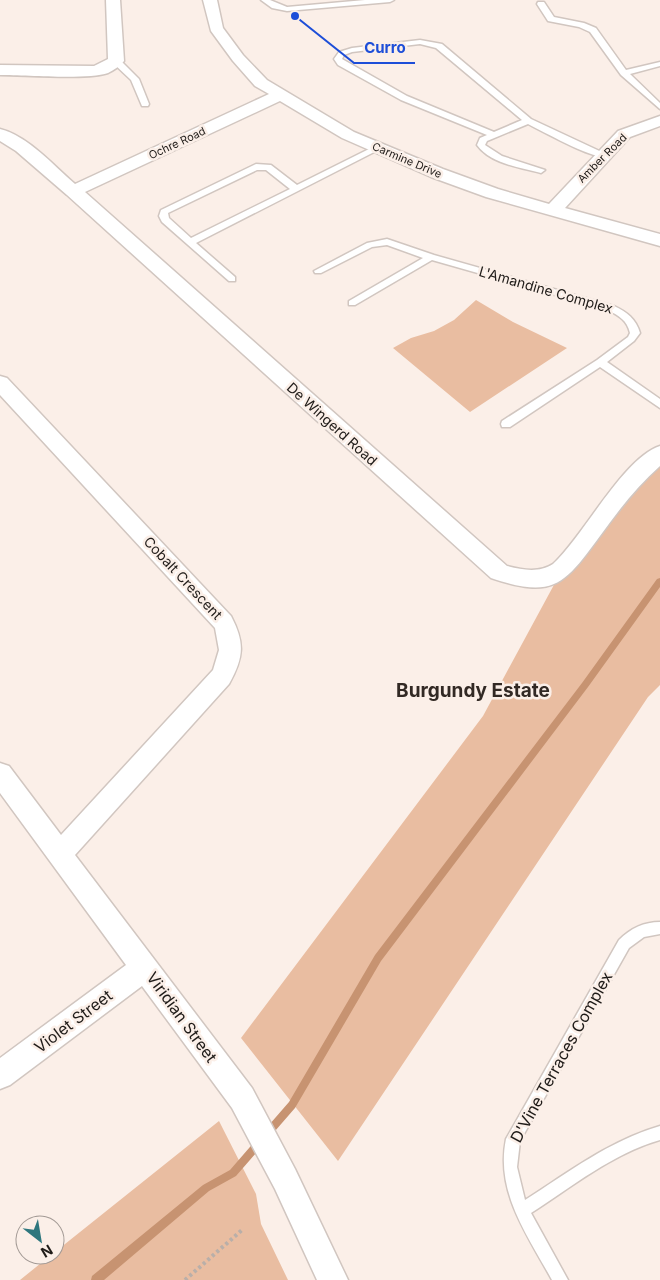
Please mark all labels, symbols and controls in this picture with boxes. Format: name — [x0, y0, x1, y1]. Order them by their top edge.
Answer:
callout: Curro — [354, 33, 415, 63]
text: Curro — [364, 38, 406, 57]
street label: Ochre Road — [146, 124, 208, 162]
street label: Amber Road — [574, 130, 630, 186]
street label: Carmine Drive — [370, 139, 444, 181]
street label: L'Amandine Complex — [477, 262, 615, 317]
street label: De Wingerd Road — [284, 379, 381, 469]
street label: Cobalt Crescent — [141, 533, 226, 623]
district label: Burgundy Estate — [396, 679, 550, 702]
street label: Viridian Street — [143, 968, 221, 1066]
street label: D'Vine Terraces Complex — [506, 968, 616, 1146]
street label: Violet Street — [30, 985, 116, 1057]
north arrow — [15, 1215, 65, 1265]
text: N — [38, 1242, 56, 1262]

